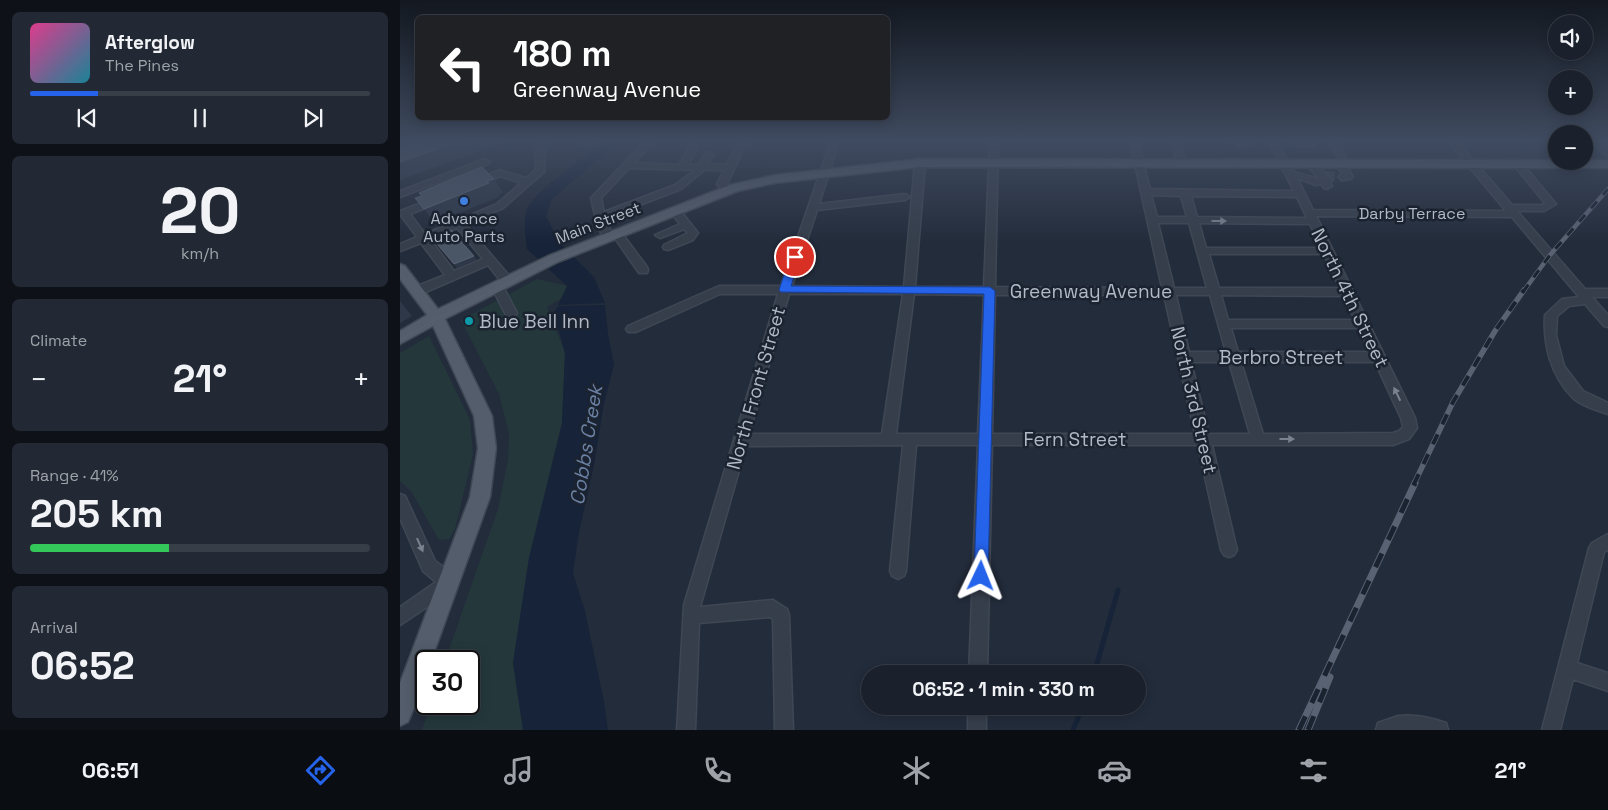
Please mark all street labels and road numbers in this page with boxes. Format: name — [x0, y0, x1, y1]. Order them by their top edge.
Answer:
street label: Main Street — [552, 197, 644, 249]
street label: Darby Terrace — [1359, 203, 1465, 224]
street label: North 4th Street — [1305, 224, 1395, 372]
street label: Greenway Avenue — [1010, 279, 1172, 304]
street label: North Front Street — [721, 303, 791, 473]
street label: North 3rd Street — [1165, 324, 1223, 476]
street label: Berbro Street — [1219, 345, 1343, 370]
street label: Fern Street — [1023, 427, 1127, 452]

